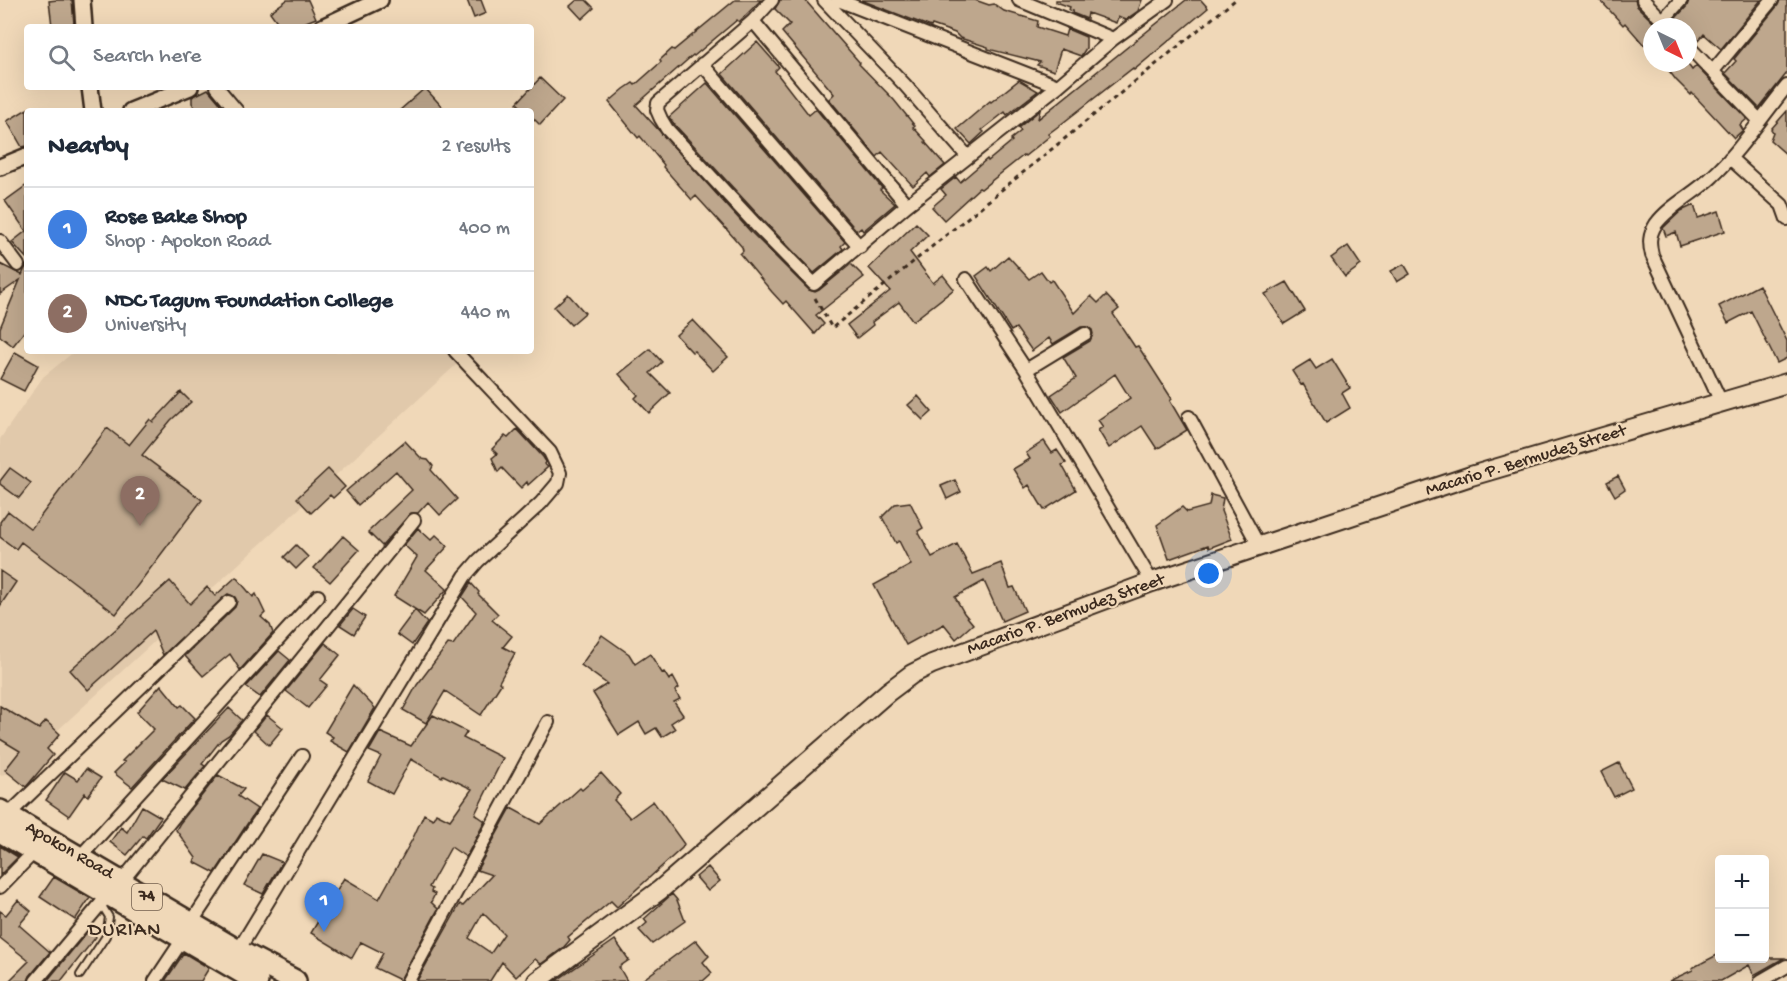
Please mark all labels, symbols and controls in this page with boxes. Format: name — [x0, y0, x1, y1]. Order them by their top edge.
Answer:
north arrow — [1643, 18, 1697, 72]
search box — [24, 24, 534, 90]
icon: search — [45, 41, 78, 74]
text: Search here — [93, 44, 201, 70]
text: Nearby — [48, 132, 129, 163]
text: 2 results — [441, 136, 510, 159]
text: Rose Bake Shop — [105, 205, 247, 231]
text: 1 — [63, 218, 72, 241]
text: 400 m — [459, 218, 510, 241]
text: Shop · Apokon Road — [105, 231, 270, 254]
text: NDC Tagum Foundation College — [105, 289, 393, 315]
text: 2 — [63, 302, 72, 325]
text: 440 m — [461, 302, 510, 325]
text: University — [105, 315, 186, 338]
street label: Macario P. Bermudez Street — [1423, 420, 1630, 502]
pin: 2 — [120, 476, 160, 526]
your location — [1194, 559, 1223, 588]
street label: Macario P. Bermudez Street — [964, 569, 1169, 661]
street label: Apokon Road — [21, 817, 118, 885]
map controls — [1715, 855, 1769, 963]
button: + — [1715, 855, 1769, 909]
pin: 1 — [304, 882, 344, 932]
road number: 74 — [132, 884, 162, 910]
button: − — [1715, 909, 1769, 963]
district label: DURIAN — [86, 920, 162, 943]

